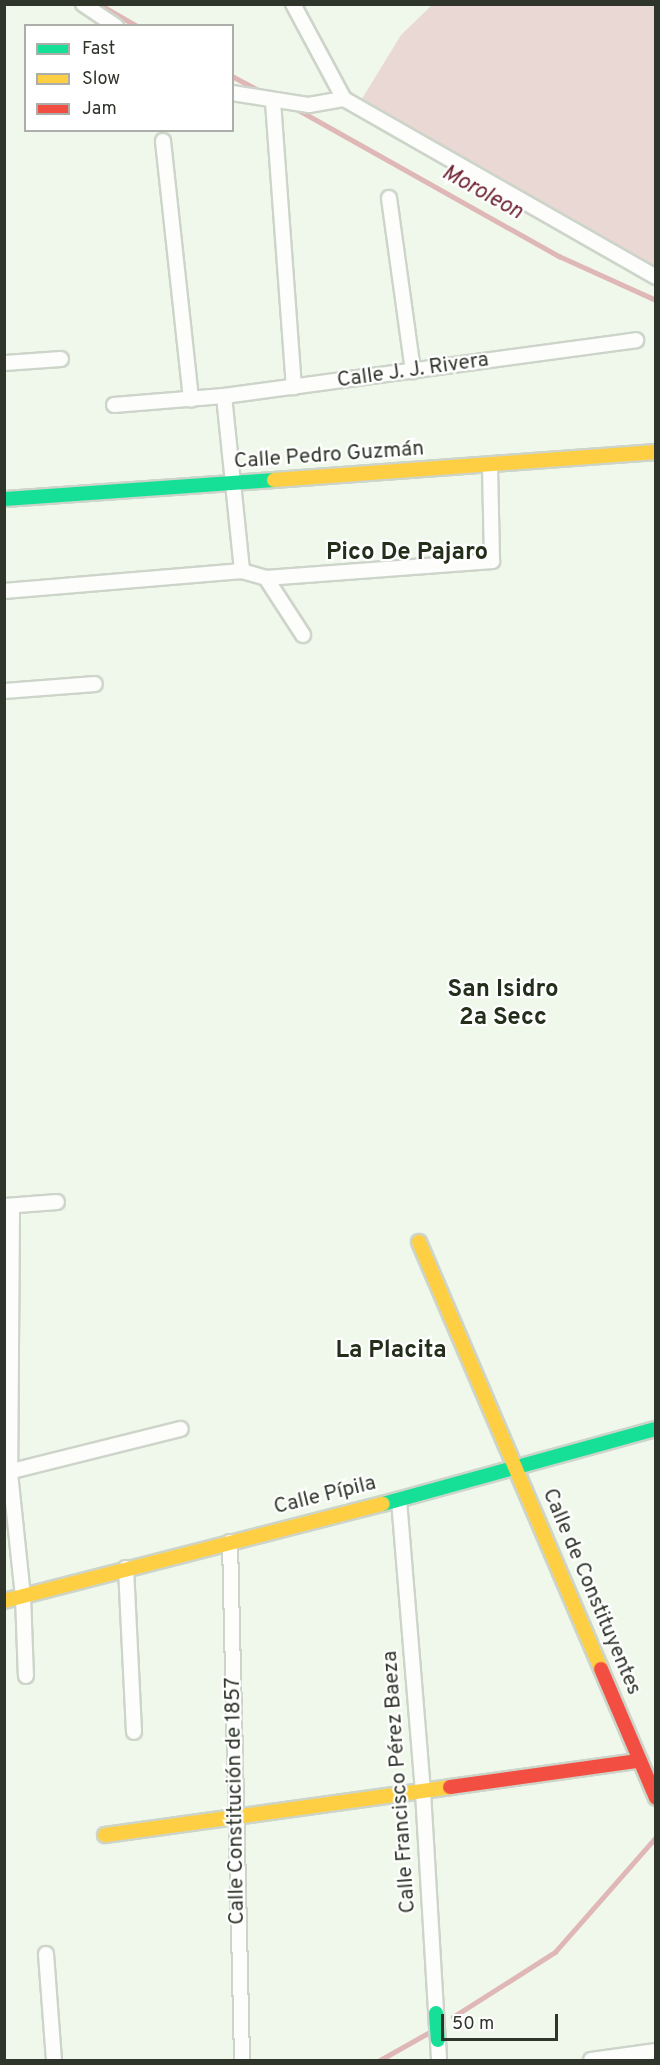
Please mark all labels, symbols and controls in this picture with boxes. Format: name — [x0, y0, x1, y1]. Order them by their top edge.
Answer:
legend — [24, 24, 234, 132]
text: Fast — [82, 38, 115, 61]
text: Slow — [82, 68, 120, 91]
text: Jam — [82, 98, 117, 121]
water label: Moroleon — [437, 160, 527, 226]
street label: Calle J. J. Rivera — [336, 348, 490, 394]
street label: Calle Pedro Guzmán — [233, 437, 425, 475]
district label: Pico De Pajaro — [326, 540, 488, 568]
district label: San Isidro 2a Secc — [448, 977, 558, 1033]
district label: La Placita — [335, 1338, 447, 1366]
street label: Calle Pípila — [271, 1471, 379, 1521]
street label: Calle de Constituyentes — [536, 1485, 646, 1699]
street label: Calle Francisco Pérez Baeza — [378, 1650, 422, 1914]
street label: Calle Constitución de 1857 — [221, 1677, 251, 1925]
scale bar — [444, 2002, 561, 2040]
text: 50 m — [452, 2013, 494, 2036]

